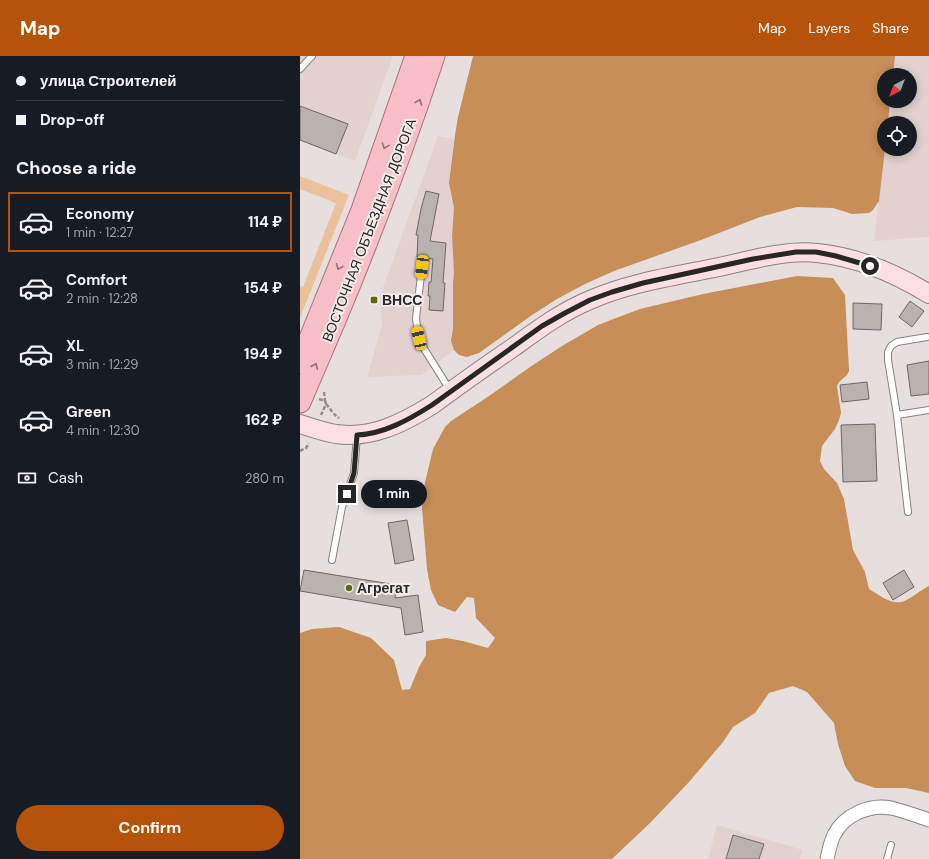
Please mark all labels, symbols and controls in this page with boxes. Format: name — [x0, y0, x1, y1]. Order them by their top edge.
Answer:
text: Map — [20, 16, 60, 41]
text: Map — [758, 19, 786, 37]
text: Layers — [808, 19, 850, 37]
text: Share — [872, 19, 909, 37]
north arrow — [877, 68, 917, 108]
map controls — [877, 68, 917, 156]
text: улица Строителей — [40, 71, 176, 91]
one-way arrow — [414, 98, 423, 105]
text: Drop-off — [40, 110, 105, 130]
street label: ВОСТОЧНАЯ ОБЪЕЗДНАЯ ДОРОГА — [318, 115, 420, 344]
button: locate — [877, 116, 917, 156]
one-way arrow — [381, 142, 390, 149]
text: Choose a ride — [16, 156, 137, 180]
icon: car — [18, 204, 54, 240]
text: Economy — [66, 204, 134, 224]
text: 114 ₽ — [248, 212, 282, 232]
text: 1 min · 12:27 — [66, 224, 134, 241]
car — [415, 254, 429, 280]
route start — [861, 257, 879, 275]
one-way arrow — [336, 264, 344, 271]
icon: car — [18, 270, 54, 306]
text: Comfort — [66, 270, 127, 290]
text: 154 ₽ — [244, 278, 282, 298]
text: 2 min · 12:28 — [66, 290, 138, 307]
place label: ВНСС — [382, 291, 422, 309]
marker: ВНСС — [369, 295, 379, 305]
car — [410, 325, 428, 351]
icon: car — [18, 336, 54, 372]
text: XL — [66, 336, 84, 356]
text: 194 ₽ — [244, 344, 282, 364]
text: 3 min · 12:29 — [66, 356, 139, 373]
one-way arrow — [311, 363, 319, 370]
icon: car — [18, 402, 54, 438]
text: Green — [66, 402, 111, 422]
text: 162 ₽ — [245, 410, 282, 430]
text: 4 min · 12:30 — [66, 422, 140, 439]
icon: cash — [16, 467, 38, 489]
text: Cash — [48, 468, 83, 488]
text: 280 m — [245, 470, 284, 487]
callout: 1 min — [361, 480, 427, 508]
route end — [338, 485, 356, 503]
text: 1 min — [378, 485, 410, 502]
place label: Агрегат — [357, 579, 410, 597]
marker: Агрегат — [344, 583, 354, 593]
button: Confirm — [16, 805, 284, 851]

